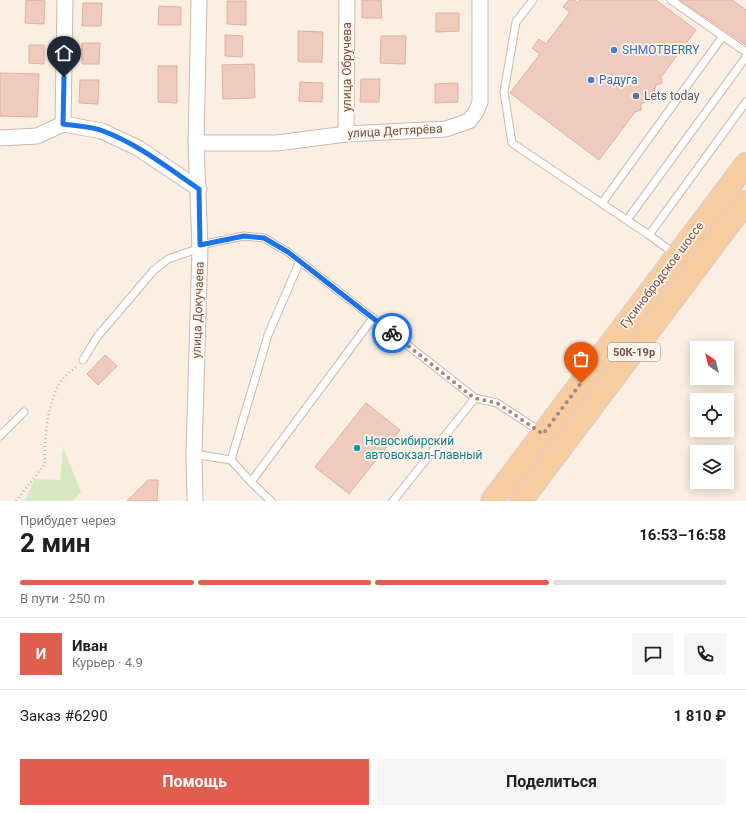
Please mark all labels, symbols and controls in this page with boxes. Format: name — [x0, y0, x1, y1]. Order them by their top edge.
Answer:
street label: улица Обручева — [340, 22, 354, 112]
pin — [47, 36, 81, 77]
icon: home — [53, 42, 75, 64]
place label: SHMOTBERRY — [622, 43, 700, 57]
marker: SHMOTBERRY — [609, 45, 619, 55]
place label: Радуга — [599, 73, 638, 87]
marker: Радуга — [586, 75, 596, 85]
place label: Lets today — [644, 89, 700, 103]
marker: Lets today — [631, 91, 641, 101]
street label: улица Дегтярёва — [347, 122, 443, 140]
street label: Гусинобродское шоссе — [617, 219, 707, 331]
street label: улица Докучаева — [189, 261, 207, 359]
courier — [372, 313, 412, 353]
icon: bike — [381, 322, 403, 344]
north arrow — [690, 341, 734, 385]
map controls — [690, 341, 734, 489]
pin — [564, 342, 598, 383]
road number: 50К-19р — [608, 343, 660, 361]
icon: bag — [570, 348, 592, 370]
button: locate — [690, 393, 734, 437]
place label: Новосибирский автовокзал-Главный — [365, 434, 483, 462]
marker: Новосибирский автовокзал-Главный — [352, 443, 362, 453]
button: layers — [690, 445, 734, 489]
text: Прибудет через — [20, 513, 116, 528]
text: 16:53–16:58 — [639, 526, 726, 544]
text: 2 мин — [20, 528, 91, 558]
text: В пути · 250 m — [20, 591, 105, 606]
button: chat — [632, 633, 674, 675]
button: phone — [684, 633, 726, 675]
text: Иван — [72, 637, 108, 655]
text: И — [36, 645, 46, 663]
text: Курьер · 4.9 — [72, 655, 143, 670]
text: Заказ #6290 — [20, 707, 108, 725]
text: 1 810 ₽ — [674, 707, 726, 725]
button: Помощь — [20, 759, 369, 805]
button: Поделиться — [377, 759, 726, 805]

